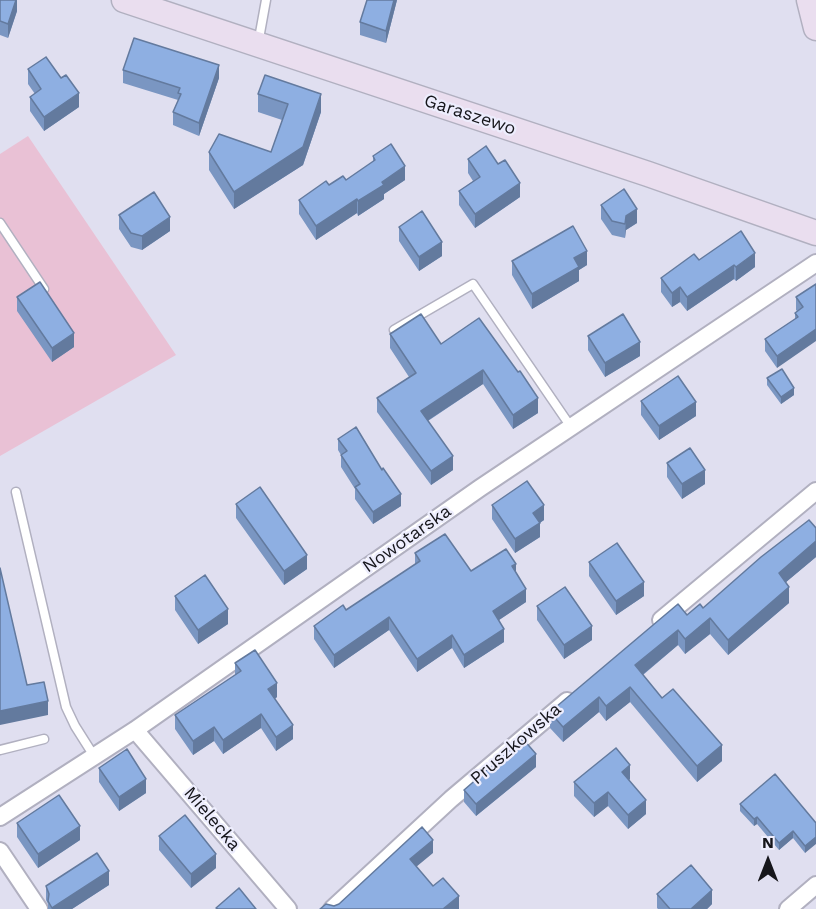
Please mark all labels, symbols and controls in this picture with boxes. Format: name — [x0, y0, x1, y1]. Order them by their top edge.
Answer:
street label: Garaszewo — [421, 90, 519, 140]
street label: Nowotarska — [358, 501, 456, 577]
street label: Pruszkowska — [466, 699, 566, 789]
street label: Mielecka — [179, 783, 245, 855]
north arrow — [738, 831, 798, 891]
text: N — [762, 833, 774, 852]

